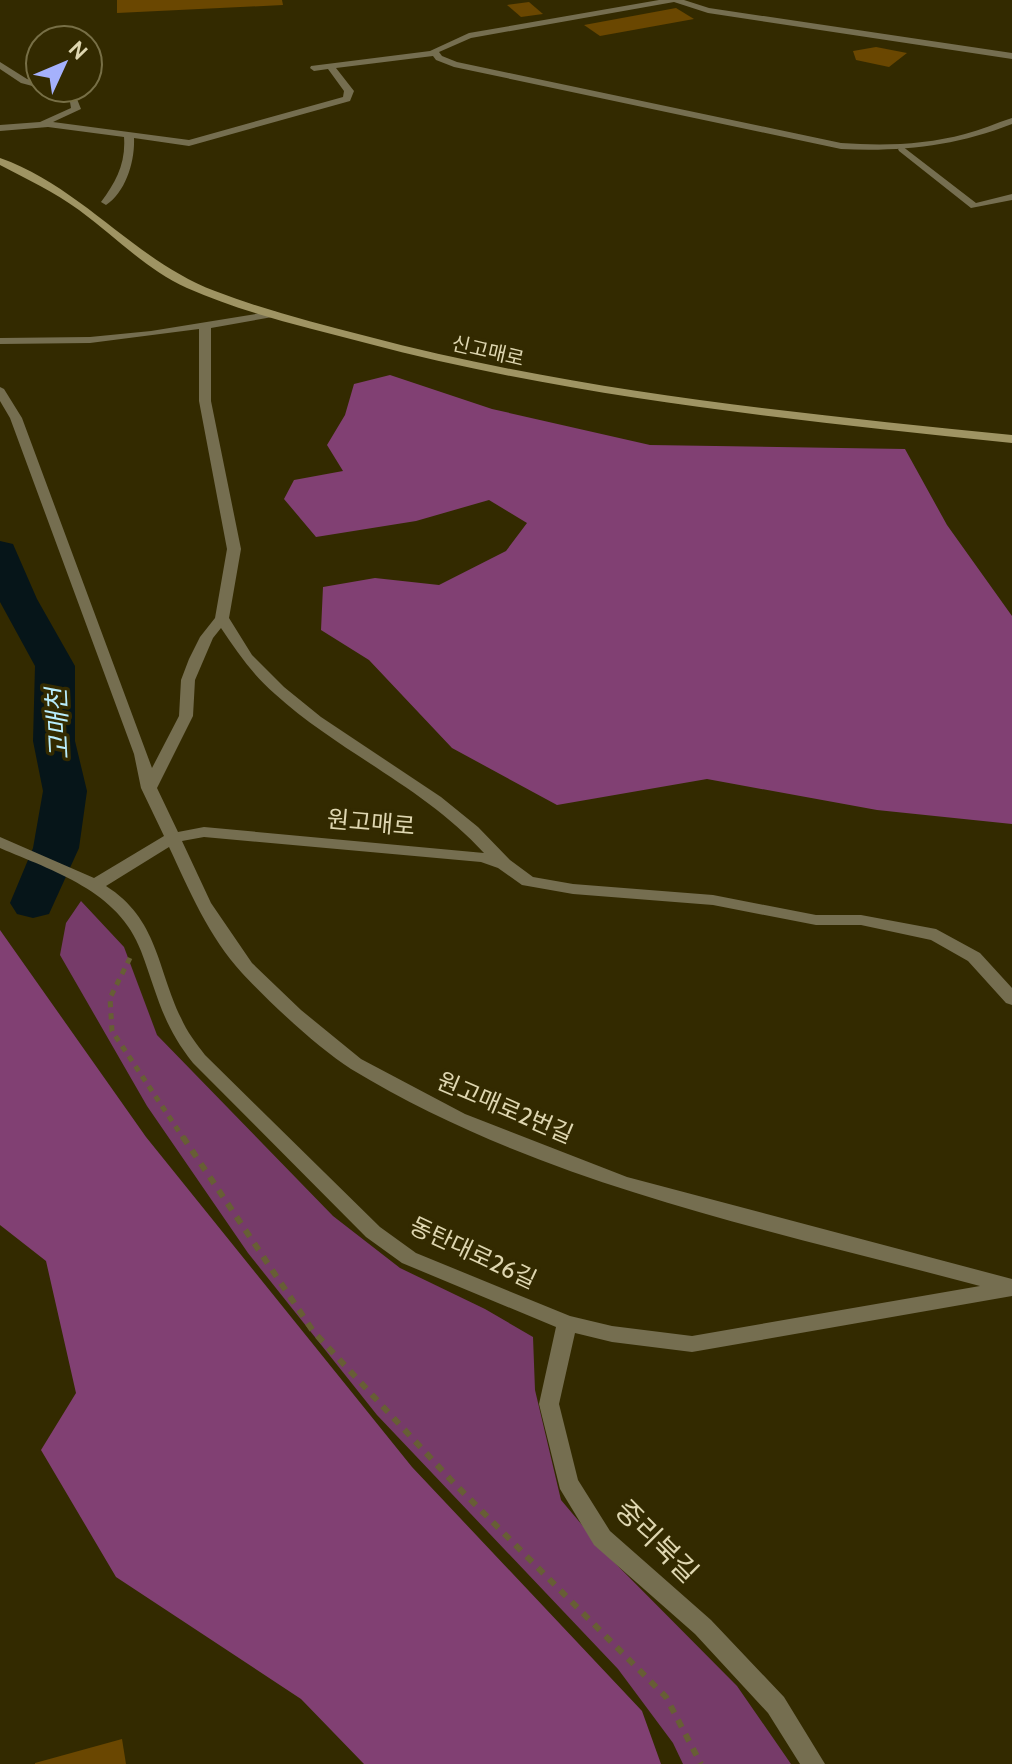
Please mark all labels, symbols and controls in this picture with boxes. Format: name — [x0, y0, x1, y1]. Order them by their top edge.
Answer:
north arrow — [24, 24, 104, 104]
text: N — [63, 35, 93, 65]
street label: 신고매로 — [449, 331, 527, 371]
water label: 고매천 — [40, 684, 76, 761]
street label: 원고매로 — [326, 804, 416, 841]
street label: 원고매로2번길 — [433, 1066, 578, 1149]
street label: 동탄대로26길 — [405, 1211, 541, 1295]
street label: 중리북길 — [609, 1493, 705, 1589]

